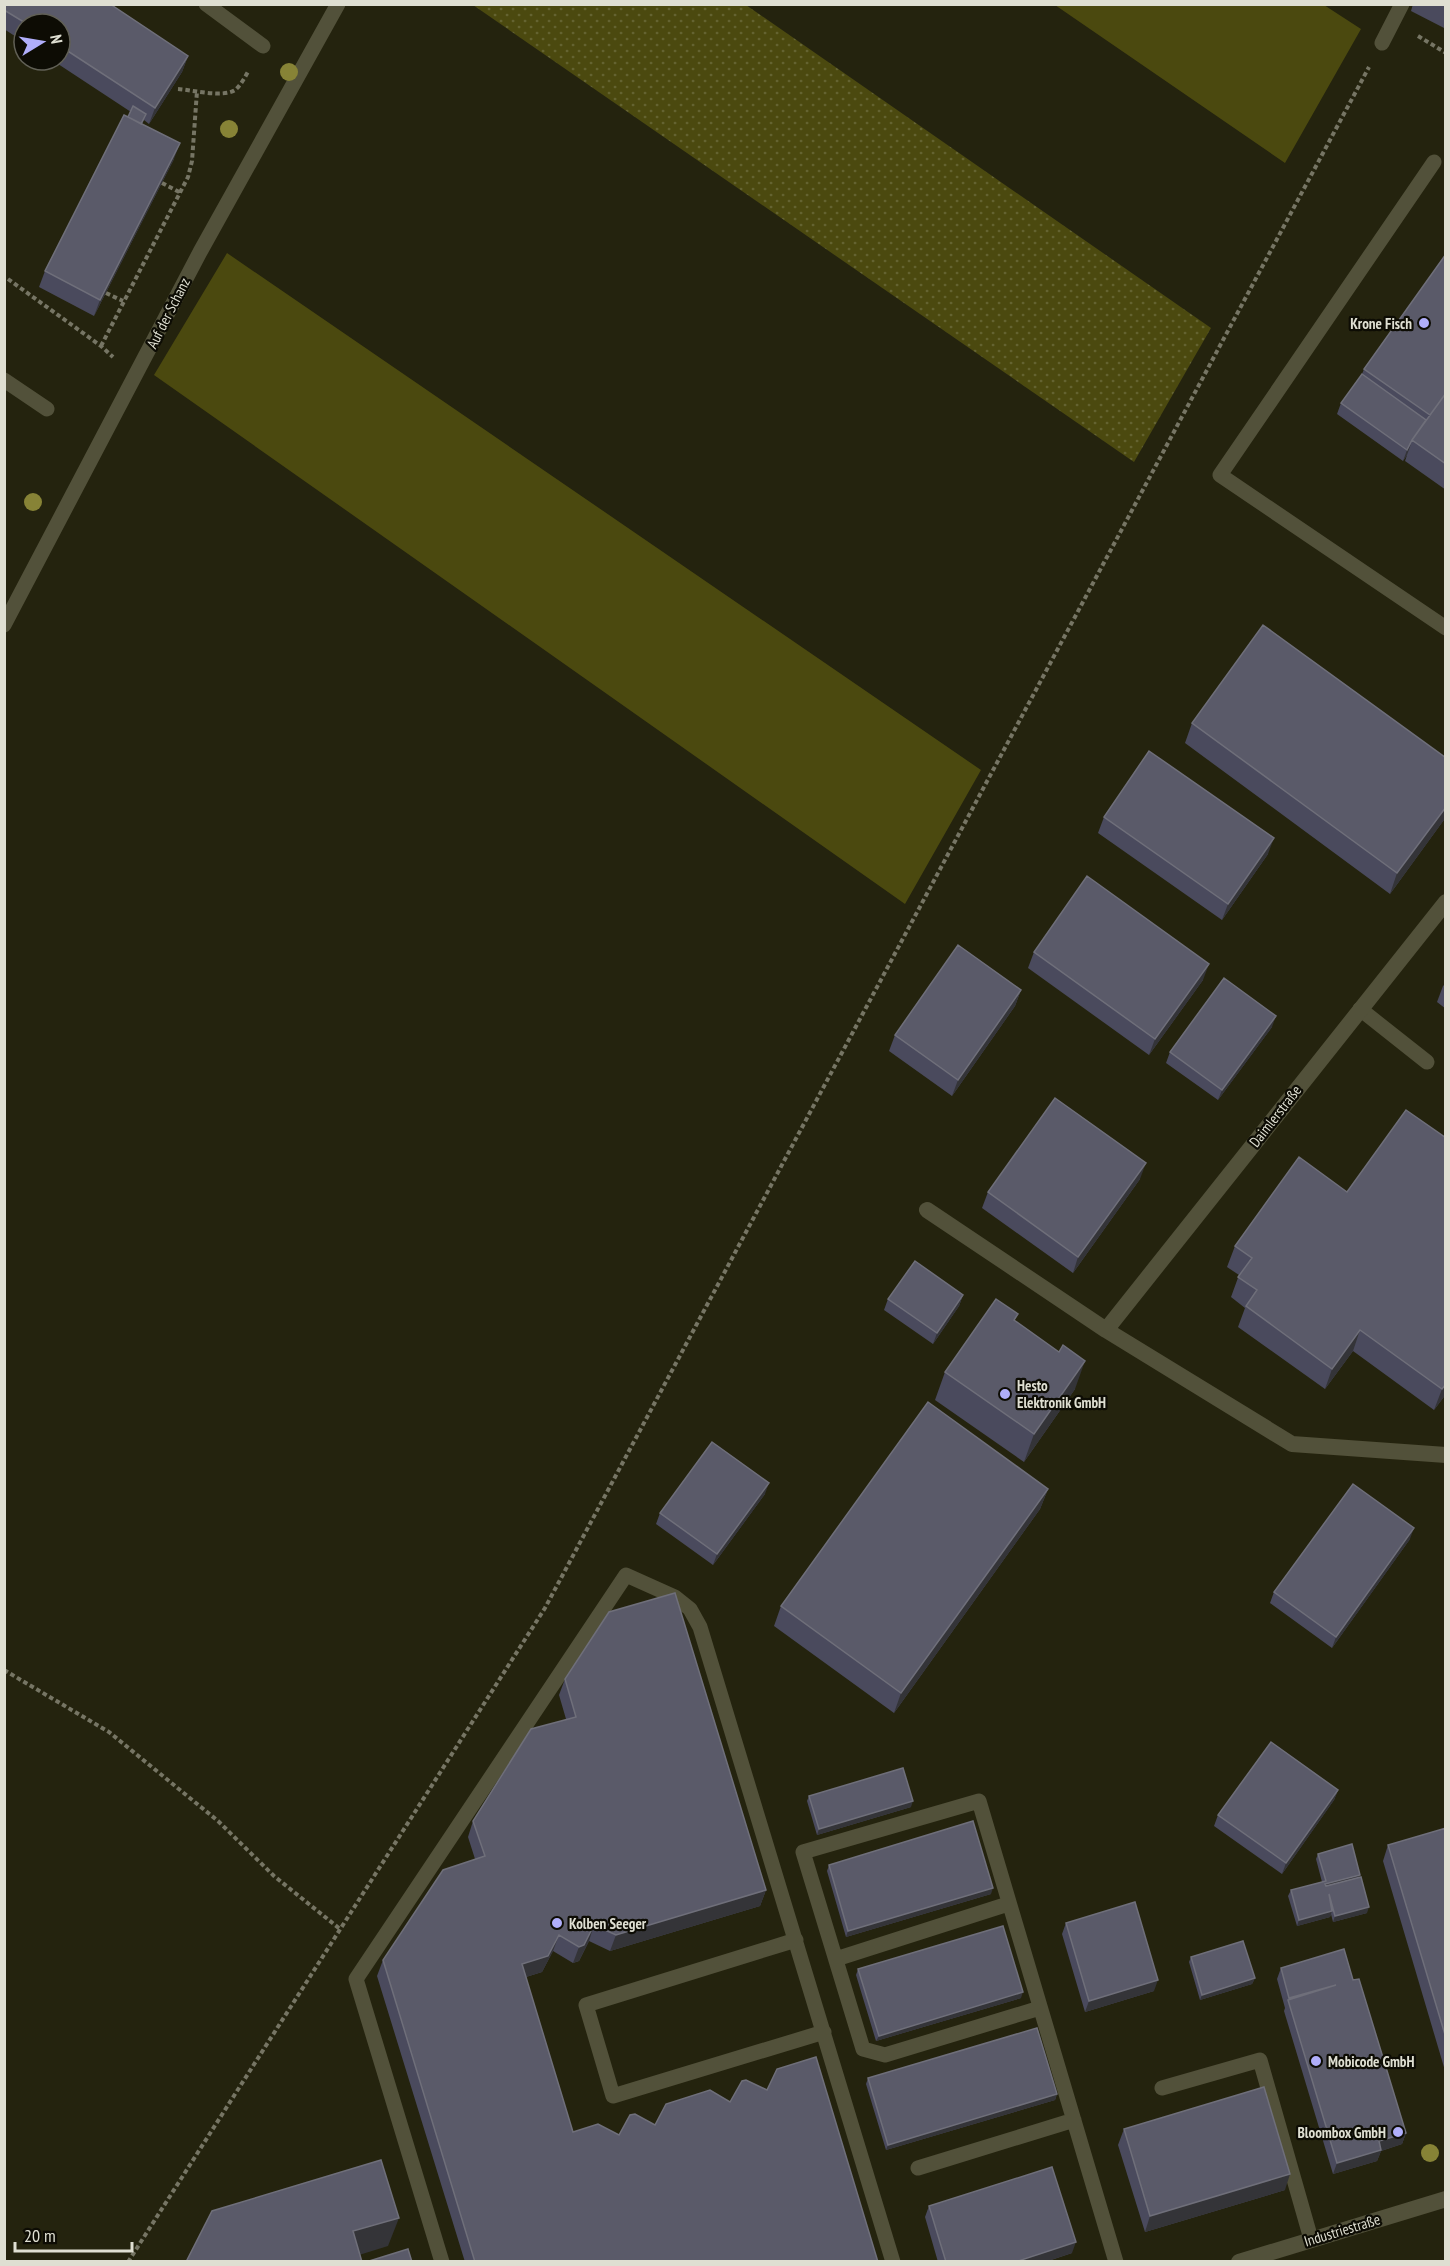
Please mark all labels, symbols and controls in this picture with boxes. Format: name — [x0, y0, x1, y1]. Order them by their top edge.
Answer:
north arrow — [12, 12, 72, 72]
text: N — [46, 33, 67, 45]
street label: Auf der Schanz — [142, 274, 194, 352]
place label: Krone Fisch — [1350, 314, 1412, 333]
marker: Krone Fisch — [1417, 316, 1431, 330]
street label: Daimlerstraße — [1245, 1081, 1305, 1151]
place label: Hesto Elektronik GmbH — [1017, 1376, 1106, 1412]
marker: Hesto Elektronik GmbH — [998, 1387, 1012, 1401]
place label: Kolben Seeger — [569, 1914, 647, 1933]
marker: Kolben Seeger — [550, 1916, 564, 1930]
place label: Mobicode GmbH — [1328, 2052, 1415, 2071]
marker: Mobicode GmbH — [1309, 2054, 1323, 2068]
place label: Bloombox GmbH — [1297, 2123, 1386, 2142]
marker: Bloombox GmbH — [1391, 2125, 1405, 2139]
street label: Industriestraße — [1302, 2209, 1382, 2251]
scale bar — [15, 2215, 132, 2253]
text: 20 m — [24, 2224, 56, 2247]

